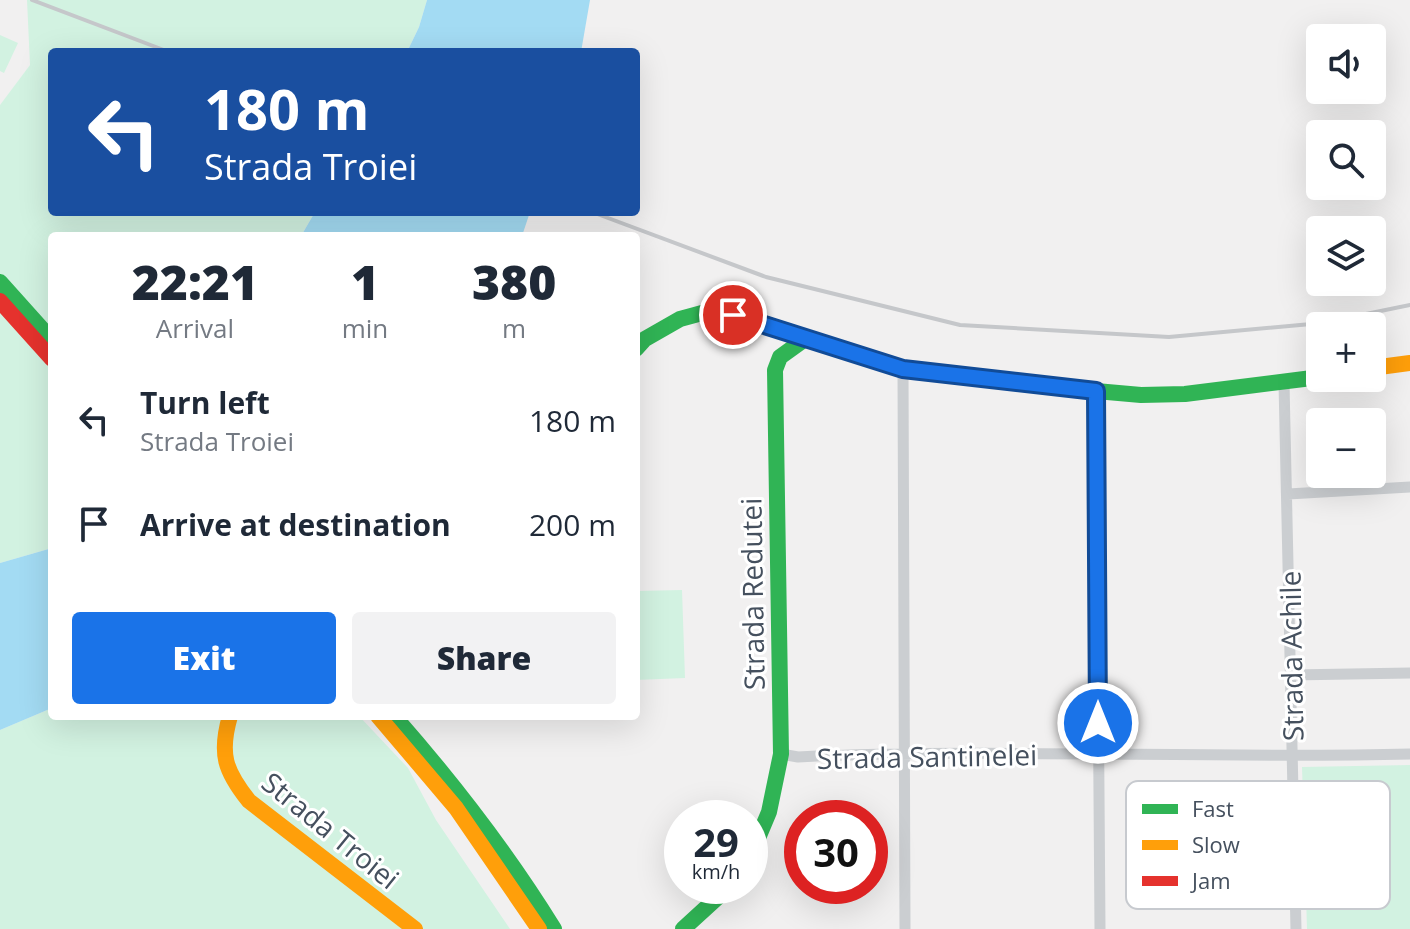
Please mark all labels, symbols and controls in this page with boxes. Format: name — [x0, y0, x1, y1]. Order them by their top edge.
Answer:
map controls — [1306, 24, 1386, 488]
button: sound — [1306, 24, 1386, 104]
text: 180 m — [204, 70, 370, 146]
icon: left — [72, 80, 176, 184]
button: search — [1306, 120, 1386, 200]
text: Strada Troiei — [204, 142, 417, 191]
button: layers — [1306, 216, 1386, 296]
text: 22:21 — [132, 249, 258, 314]
text: 1 — [351, 249, 379, 314]
text: 380 — [472, 249, 556, 314]
pin — [699, 281, 767, 349]
icon: arrive — [711, 293, 755, 337]
text: Arrival — [156, 310, 234, 346]
text: min — [342, 310, 388, 346]
text: m — [502, 310, 526, 346]
button: + — [1306, 312, 1386, 392]
text: Turn left — [140, 382, 270, 423]
icon: left — [72, 398, 116, 442]
text: 180 m — [529, 400, 616, 441]
button: − — [1306, 408, 1386, 488]
text: Strada Troiei — [140, 423, 294, 459]
street label: Strada Redutei — [731, 497, 773, 691]
icon: arrive — [72, 502, 116, 546]
text: Arrive at destination — [140, 504, 451, 545]
text: 200 m — [529, 504, 616, 545]
street label: Strada Achile — [1271, 570, 1311, 742]
button: Exit — [72, 612, 336, 704]
button: Share — [352, 612, 616, 704]
position arrow — [1056, 681, 1140, 765]
street label: Strada Santinelei — [817, 735, 1037, 777]
street label: Strada Troiei — [255, 763, 407, 897]
legend — [1126, 781, 1390, 909]
text: Fast — [1192, 793, 1234, 823]
speed limit sign: 30 — [784, 800, 888, 904]
text: 29 — [693, 814, 739, 869]
text: Slow — [1192, 829, 1240, 859]
text: km/h — [692, 858, 740, 885]
text: Jam — [1190, 865, 1231, 895]

